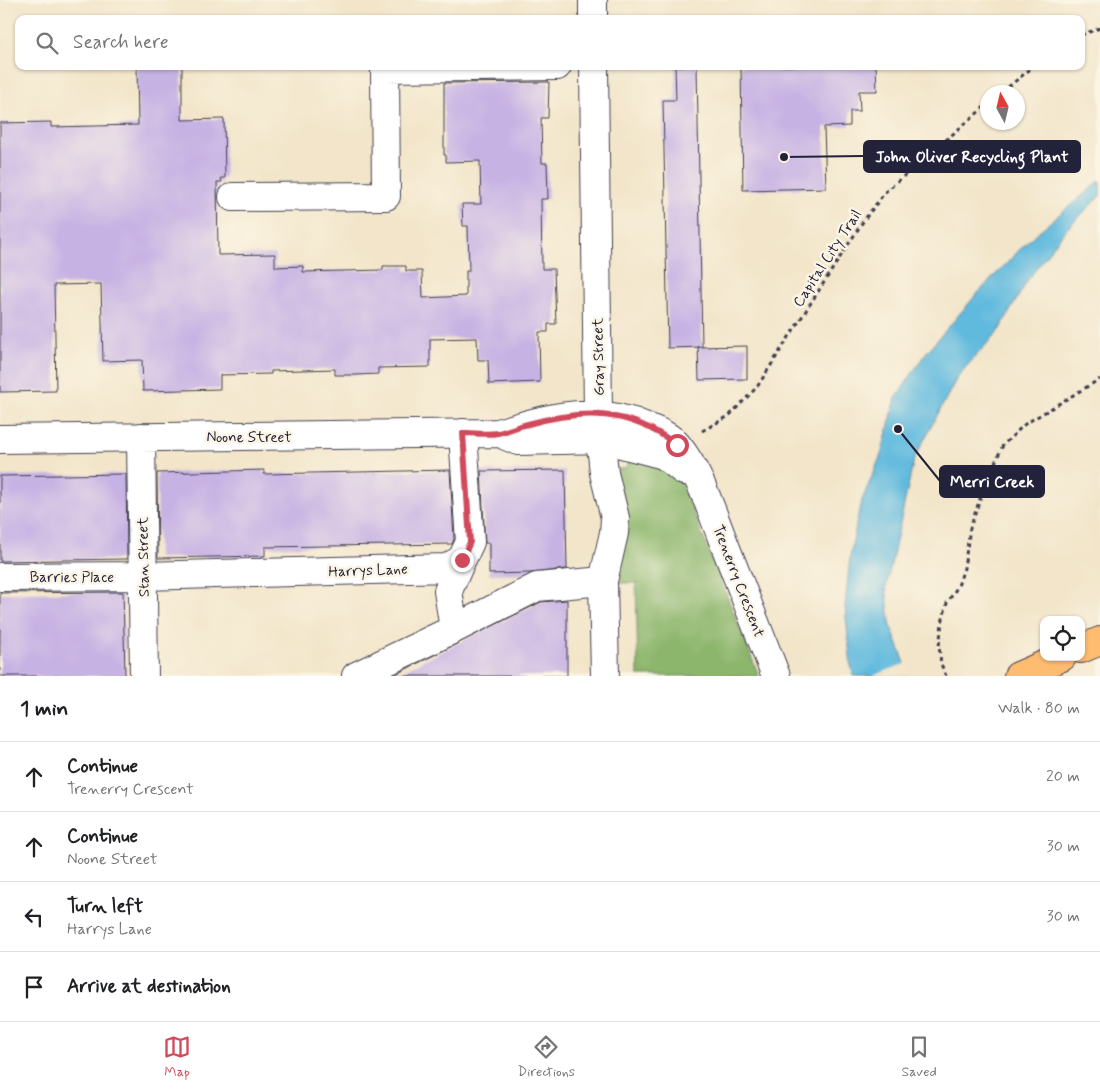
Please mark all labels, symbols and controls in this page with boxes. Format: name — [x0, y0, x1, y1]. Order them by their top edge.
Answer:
search box — [15, 15, 1085, 70]
icon: search — [33, 29, 61, 57]
text: Search here — [73, 30, 169, 55]
north arrow — [980, 85, 1025, 130]
callout: John Oliver Recycling Plant — [864, 141, 1080, 172]
text: John Oliver Recycling Plant — [875, 147, 1069, 170]
street label: Capital City Trail — [789, 206, 867, 311]
street label: Gray Street — [588, 318, 610, 396]
street label: Noone Street — [207, 428, 291, 448]
route start — [666, 434, 689, 457]
callout: Merri Creek — [940, 466, 1044, 497]
text: Merri Creek — [950, 472, 1034, 493]
street label: Stan Street — [133, 517, 155, 597]
street label: Trenerry Crescent — [707, 522, 769, 640]
route end — [451, 549, 474, 572]
street label: Harrys Lane — [328, 560, 408, 582]
street label: Barries Place — [30, 568, 114, 588]
map controls — [1040, 616, 1085, 661]
button: locate — [1040, 616, 1085, 661]
text: 1 min — [20, 695, 68, 723]
text: Walk · 80 m — [998, 698, 1080, 719]
text: Continue — [67, 754, 138, 779]
icon: ahead — [20, 763, 48, 791]
text: 20 m — [1046, 766, 1080, 787]
text: Trenerry Crescent — [67, 779, 194, 800]
text: Continue — [67, 824, 138, 849]
icon: ahead — [20, 833, 48, 861]
text: 30 m — [1047, 836, 1080, 857]
text: Noone Street — [67, 849, 158, 870]
text: Turn left — [67, 894, 143, 919]
icon: left — [20, 903, 48, 931]
text: 30 m — [1047, 906, 1080, 927]
text: Harrys Lane — [67, 919, 152, 940]
icon: arrive — [20, 973, 48, 1001]
text: Arrive at destination — [67, 974, 231, 999]
tab: Map — [163, 1033, 191, 1081]
tab: Directions — [518, 1033, 575, 1081]
tab: Saved — [901, 1033, 937, 1081]

